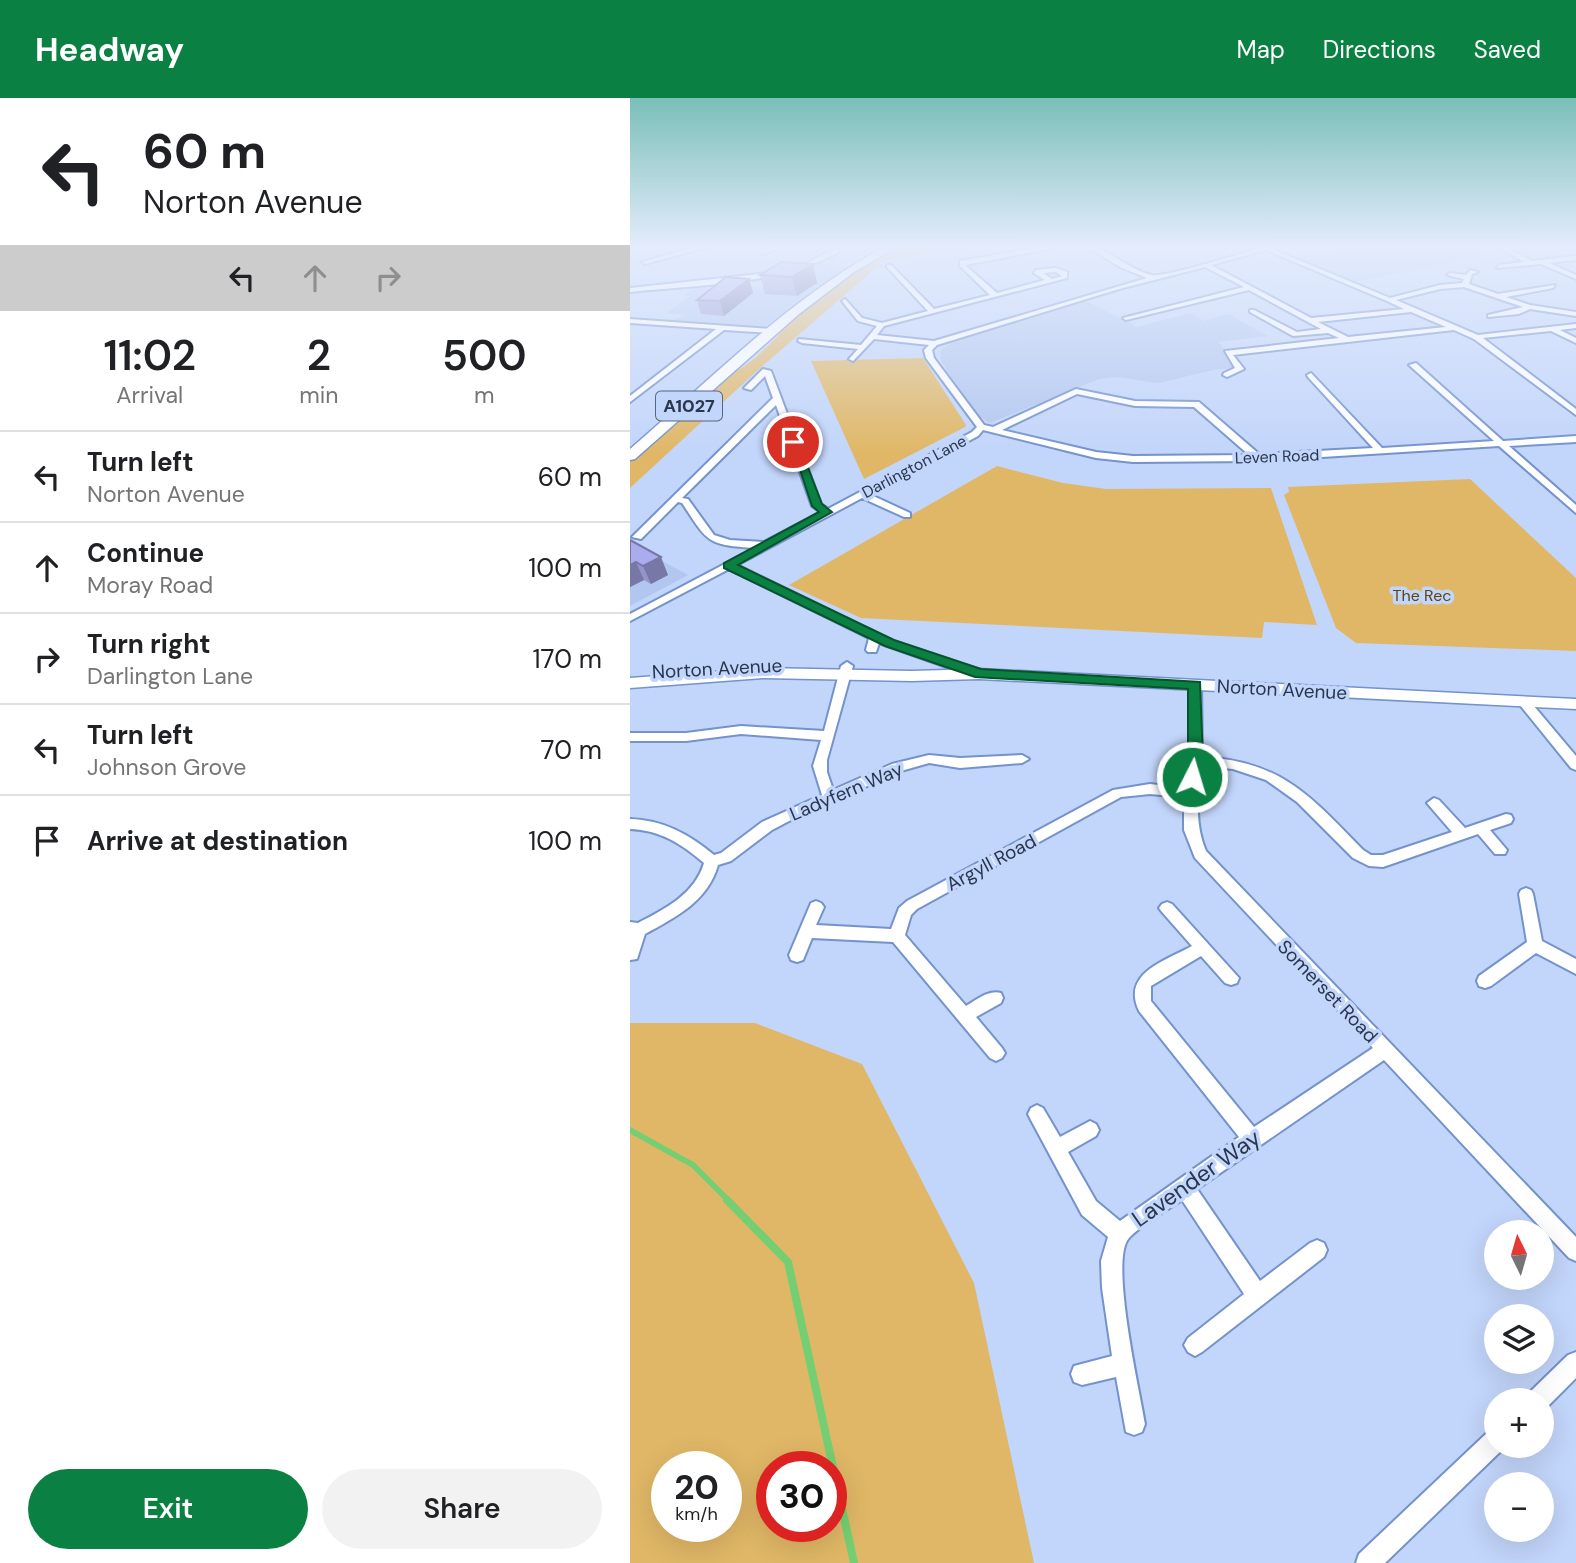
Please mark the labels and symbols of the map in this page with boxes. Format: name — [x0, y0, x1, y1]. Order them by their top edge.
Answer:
road number: A1027 — [656, 392, 722, 420]
pin — [763, 412, 823, 472]
street label: Darlington Lane — [858, 430, 970, 503]
street label: Leven Road — [1234, 445, 1320, 468]
park label: The Rec — [1393, 585, 1451, 606]
street label: Norton Avenue — [651, 653, 783, 684]
street label: Norton Avenue — [1216, 674, 1348, 705]
position arrow — [1155, 740, 1229, 814]
street label: Ladyfern Way — [786, 756, 907, 827]
street label: Argyll Road — [942, 828, 1041, 897]
street label: Somerset Road — [1272, 935, 1383, 1048]
street label: Lavender Way — [1126, 1123, 1266, 1233]
north arrow — [1484, 1220, 1554, 1290]
speed limit sign: 30 — [756, 1451, 847, 1542]

